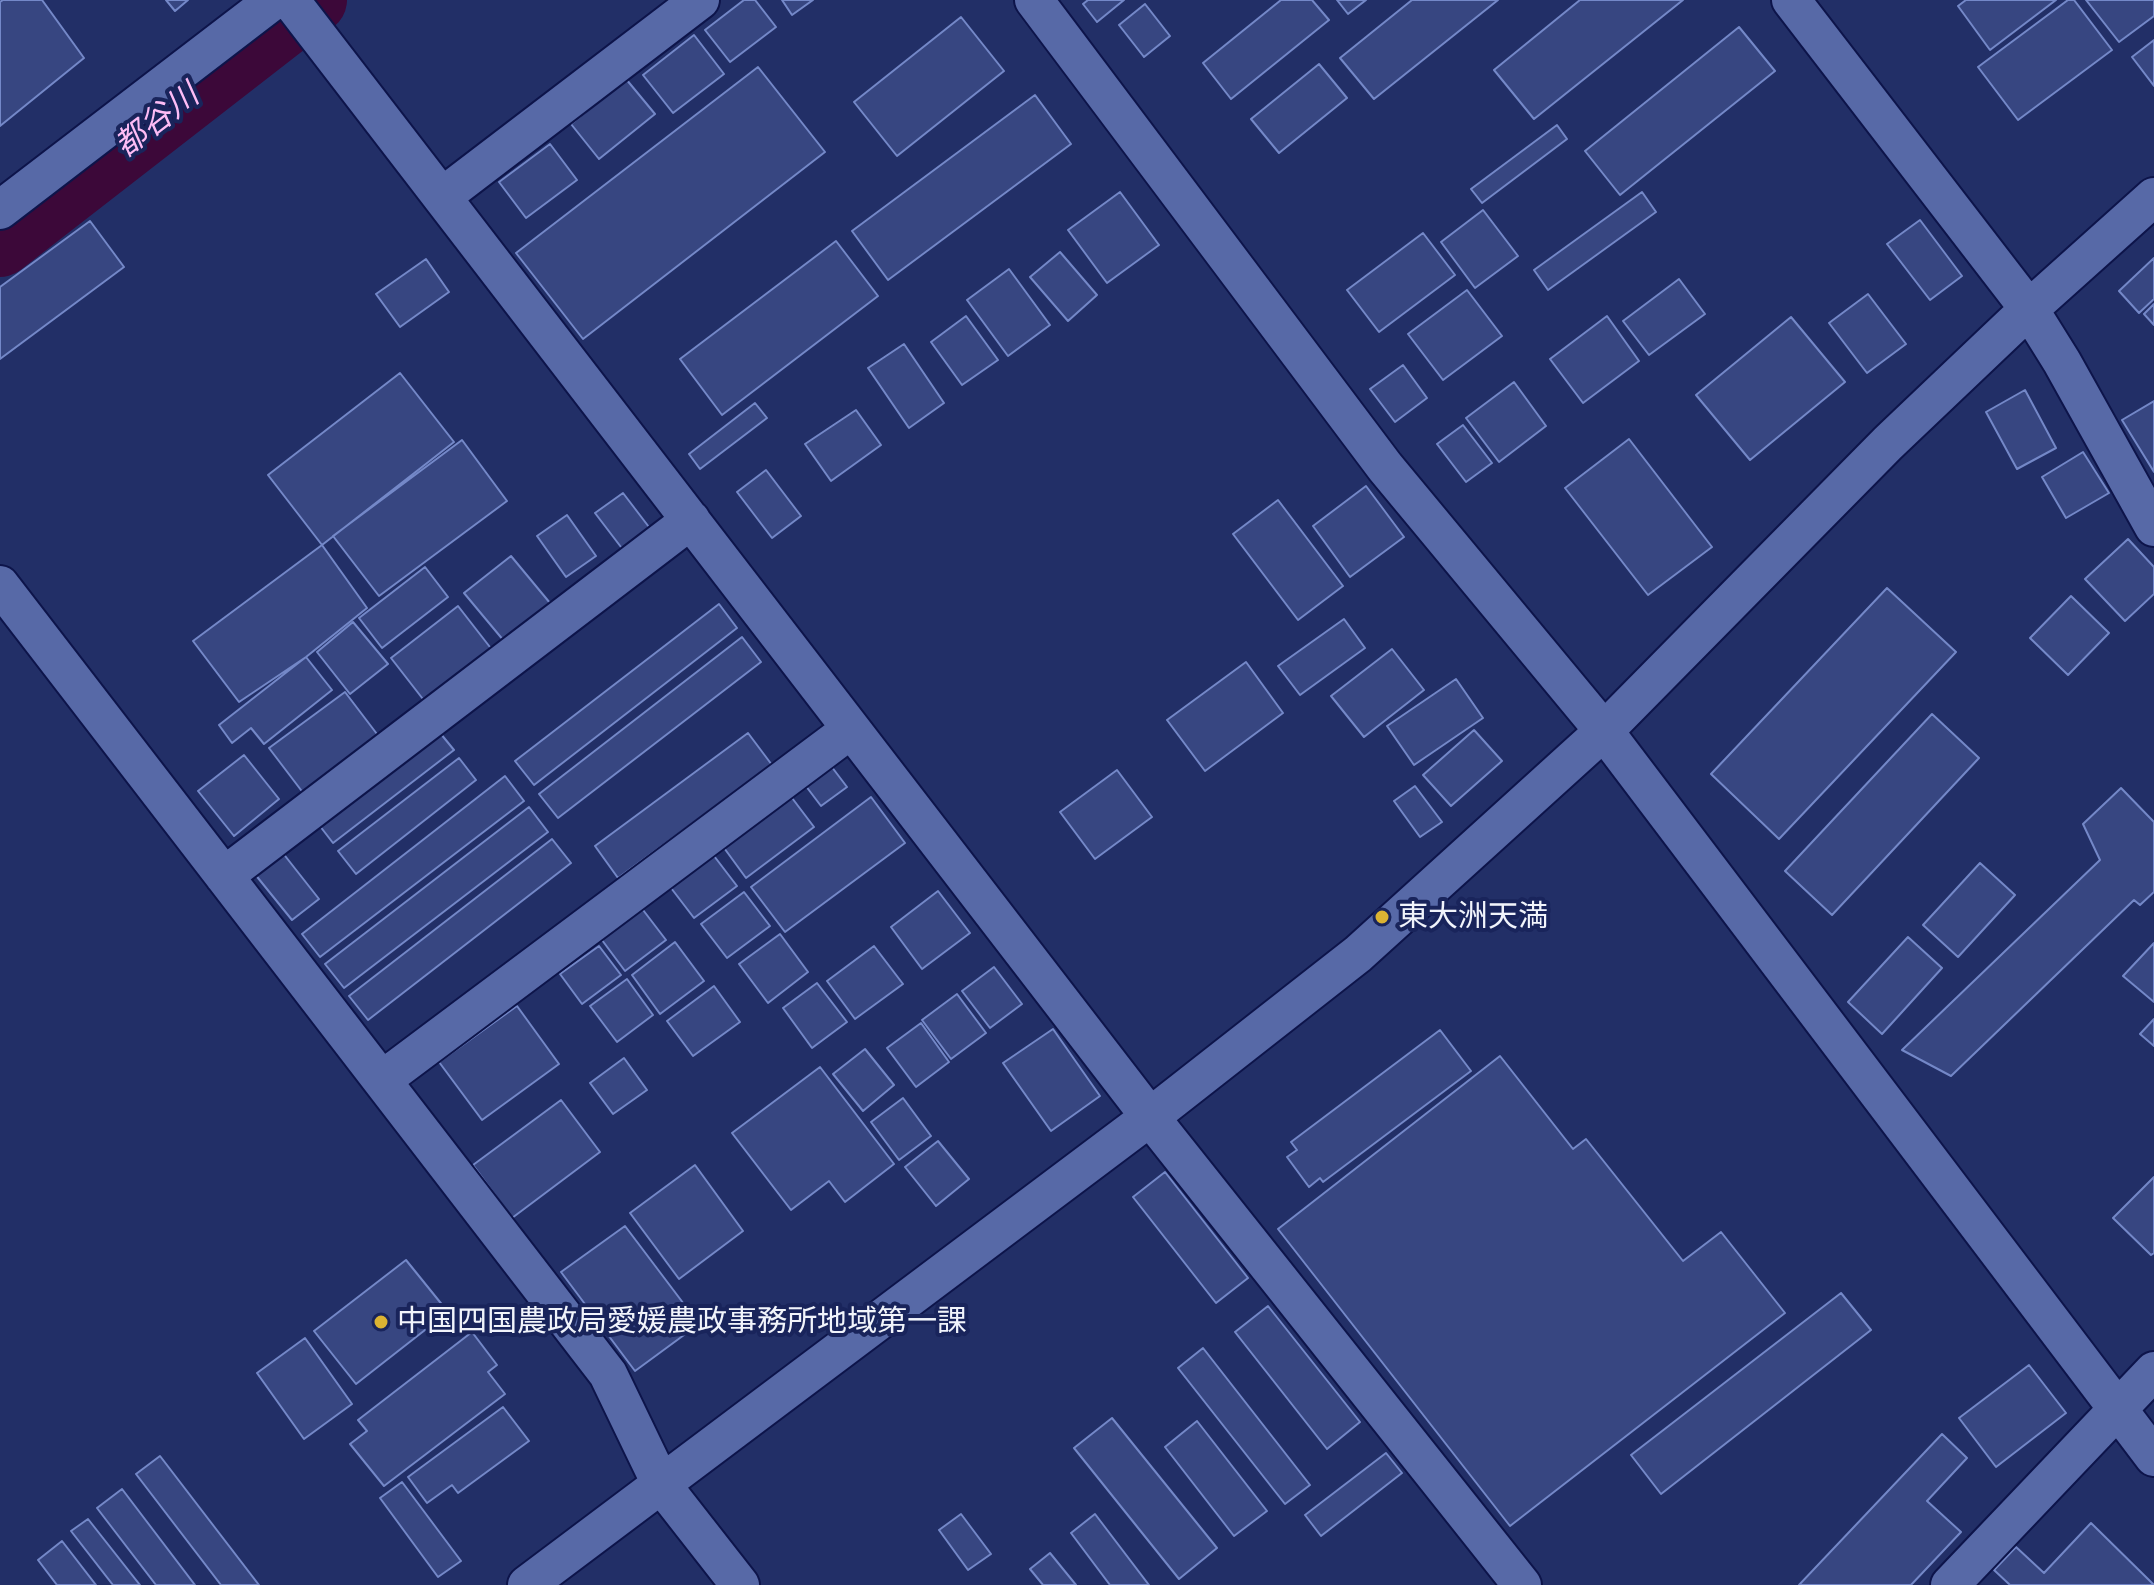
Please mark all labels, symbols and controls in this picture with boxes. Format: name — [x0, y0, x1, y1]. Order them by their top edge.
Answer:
water label: 都谷川 — [107, 76, 207, 166]
place label: 東大洲天満 — [1398, 899, 1548, 935]
marker: 東大洲天満 — [1373, 908, 1391, 926]
place label: 中国四国農政局愛媛農政事務所地域第一課 — [397, 1304, 967, 1340]
marker: 中国四国農政局愛媛農政事務所地域第一課 — [372, 1313, 390, 1331]

